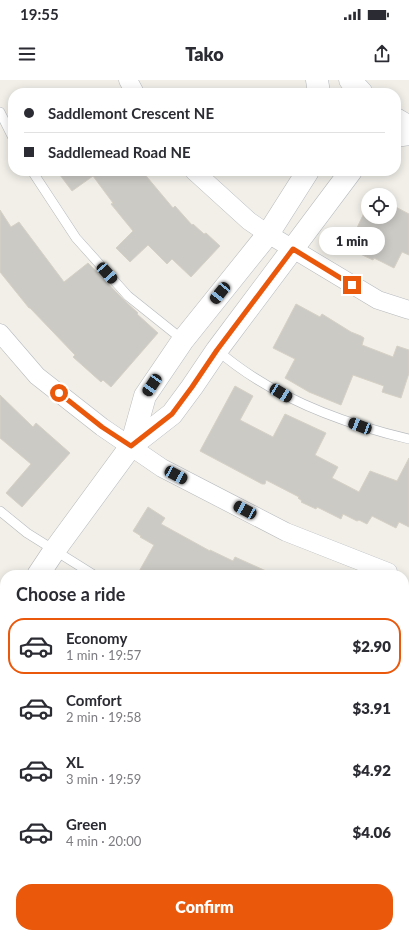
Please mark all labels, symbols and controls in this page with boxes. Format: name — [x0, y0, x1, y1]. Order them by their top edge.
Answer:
text: 19:55 — [20, 5, 59, 23]
icon: menu — [16, 43, 38, 65]
text: Tako — [185, 43, 224, 65]
icon: share — [371, 43, 393, 65]
text: Saddlemont Crescent NE — [48, 104, 214, 122]
text: Saddlemead Road NE — [48, 143, 191, 161]
map controls — [361, 188, 397, 224]
button: locate — [361, 188, 397, 224]
callout: 1 min — [319, 227, 385, 255]
text: 1 min — [336, 233, 368, 249]
car — [95, 260, 119, 286]
route end — [343, 276, 361, 294]
car — [208, 280, 232, 306]
car — [140, 372, 164, 398]
car — [268, 382, 294, 404]
route start — [50, 384, 68, 402]
car — [347, 416, 373, 436]
car — [163, 464, 189, 486]
car — [232, 499, 258, 521]
text: Choose a ride — [16, 583, 125, 605]
icon: car — [18, 628, 54, 664]
text: Economy — [66, 629, 127, 647]
text: $2.90 — [353, 637, 391, 655]
text: 1 min · 19:57 — [66, 647, 141, 663]
icon: car — [18, 690, 54, 726]
text: Comfort — [66, 691, 122, 709]
text: $3.91 — [353, 699, 391, 717]
text: 2 min · 19:58 — [66, 709, 141, 725]
icon: car — [18, 752, 54, 788]
text: XL — [66, 753, 84, 771]
text: $4.92 — [353, 761, 391, 779]
text: 3 min · 19:59 — [66, 771, 141, 787]
icon: car — [18, 814, 54, 850]
text: Green — [66, 815, 107, 833]
text: $4.06 — [353, 823, 391, 841]
text: 4 min · 20:00 — [66, 833, 141, 849]
button: Confirm — [16, 884, 393, 930]

